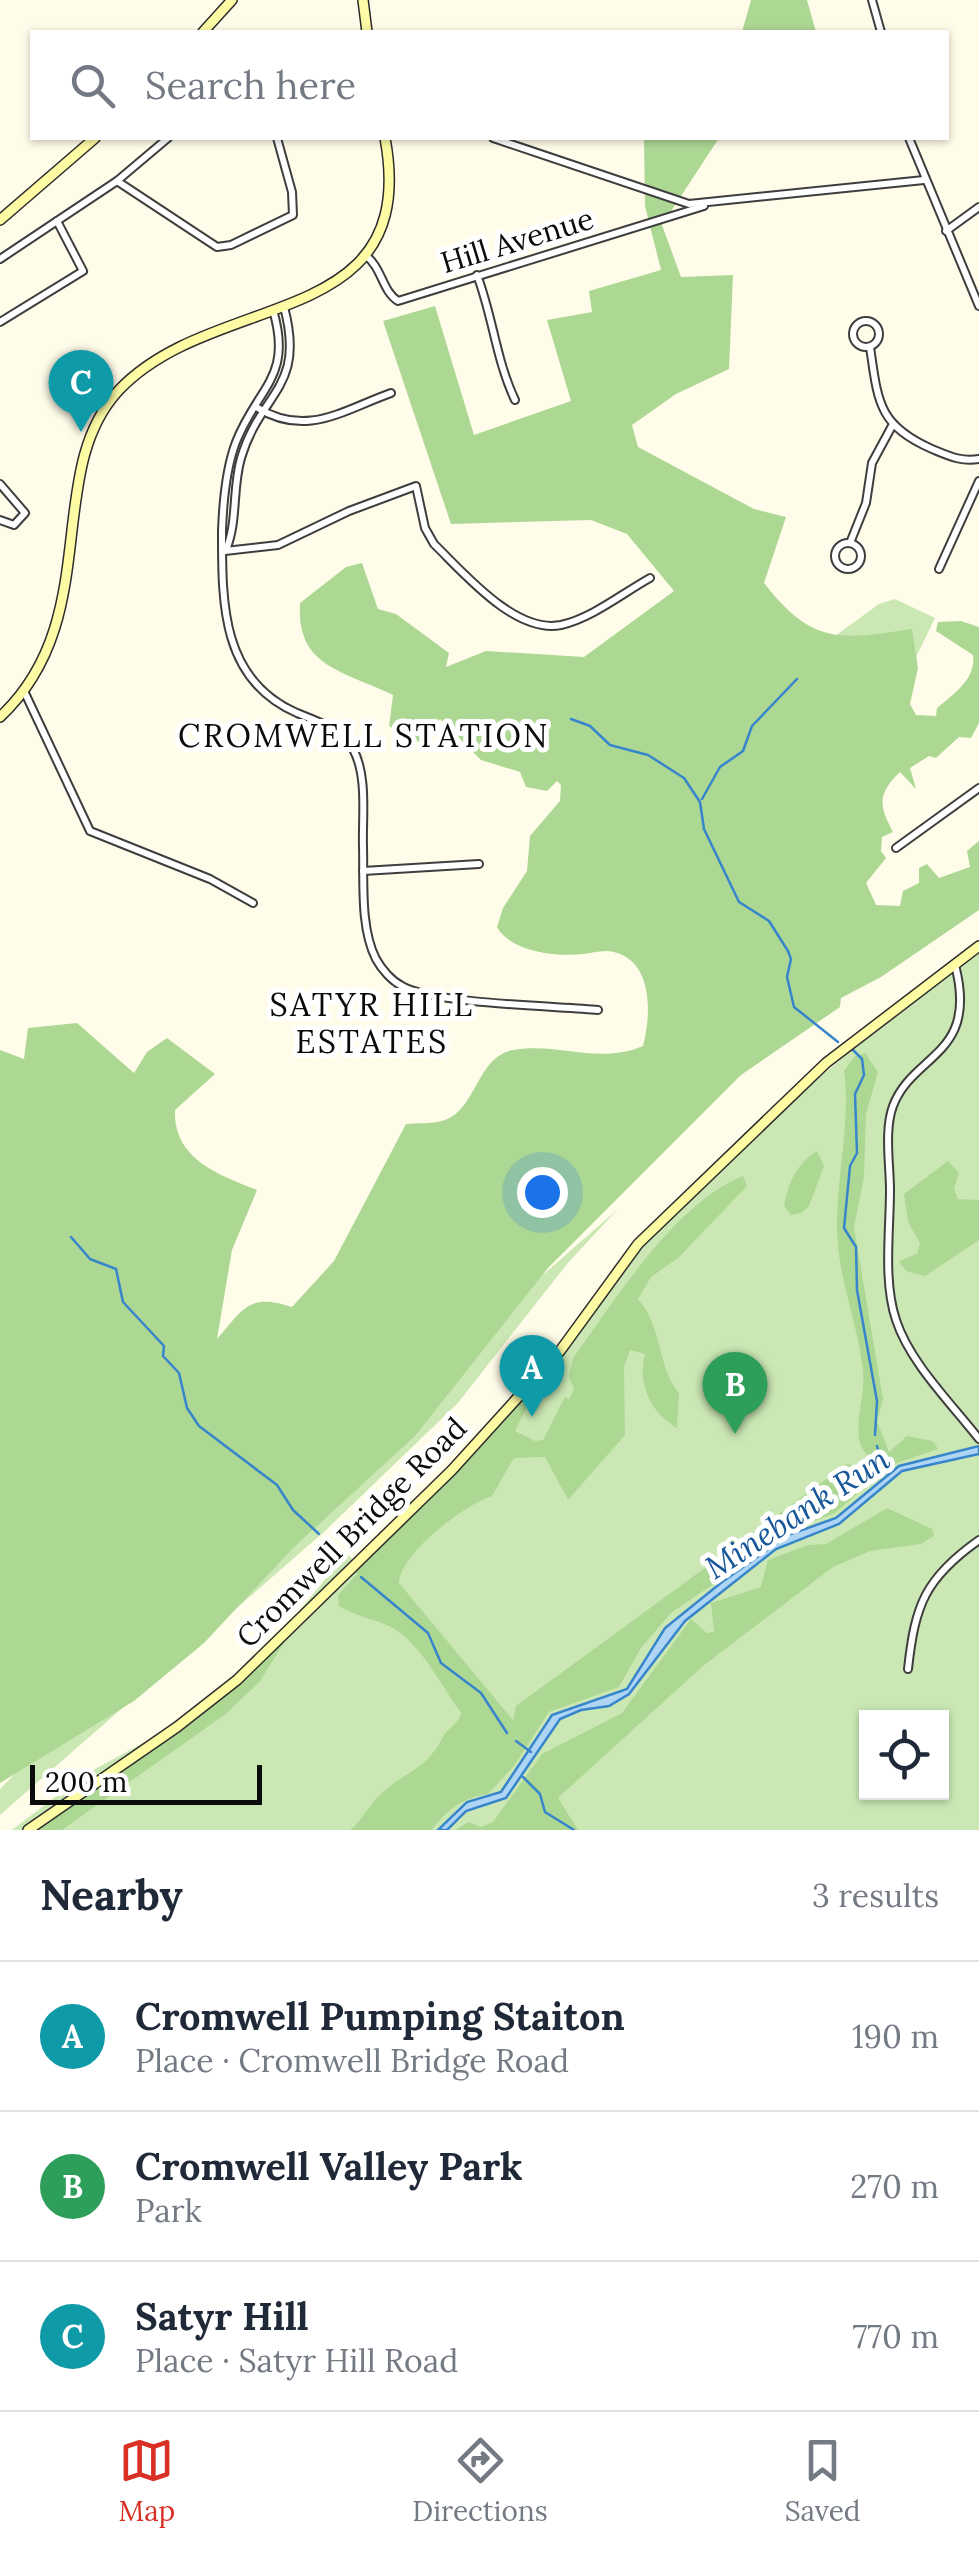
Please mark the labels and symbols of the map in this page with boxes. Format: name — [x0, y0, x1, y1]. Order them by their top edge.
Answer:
street label: Hill Avenue — [436, 199, 598, 281]
pin: C — [48, 350, 114, 432]
district label: CROMWELL STATION — [178, 715, 550, 756]
district label: SATYR HILL ESTATES — [269, 984, 475, 1062]
your location — [517, 1167, 568, 1218]
pin: A — [500, 1334, 564, 1417]
pin: B — [702, 1352, 768, 1434]
street label: Cromwell Bridge Road — [228, 1409, 475, 1656]
water label: Minebank Run — [697, 1438, 897, 1588]
scale bar — [30, 1760, 262, 1804]

